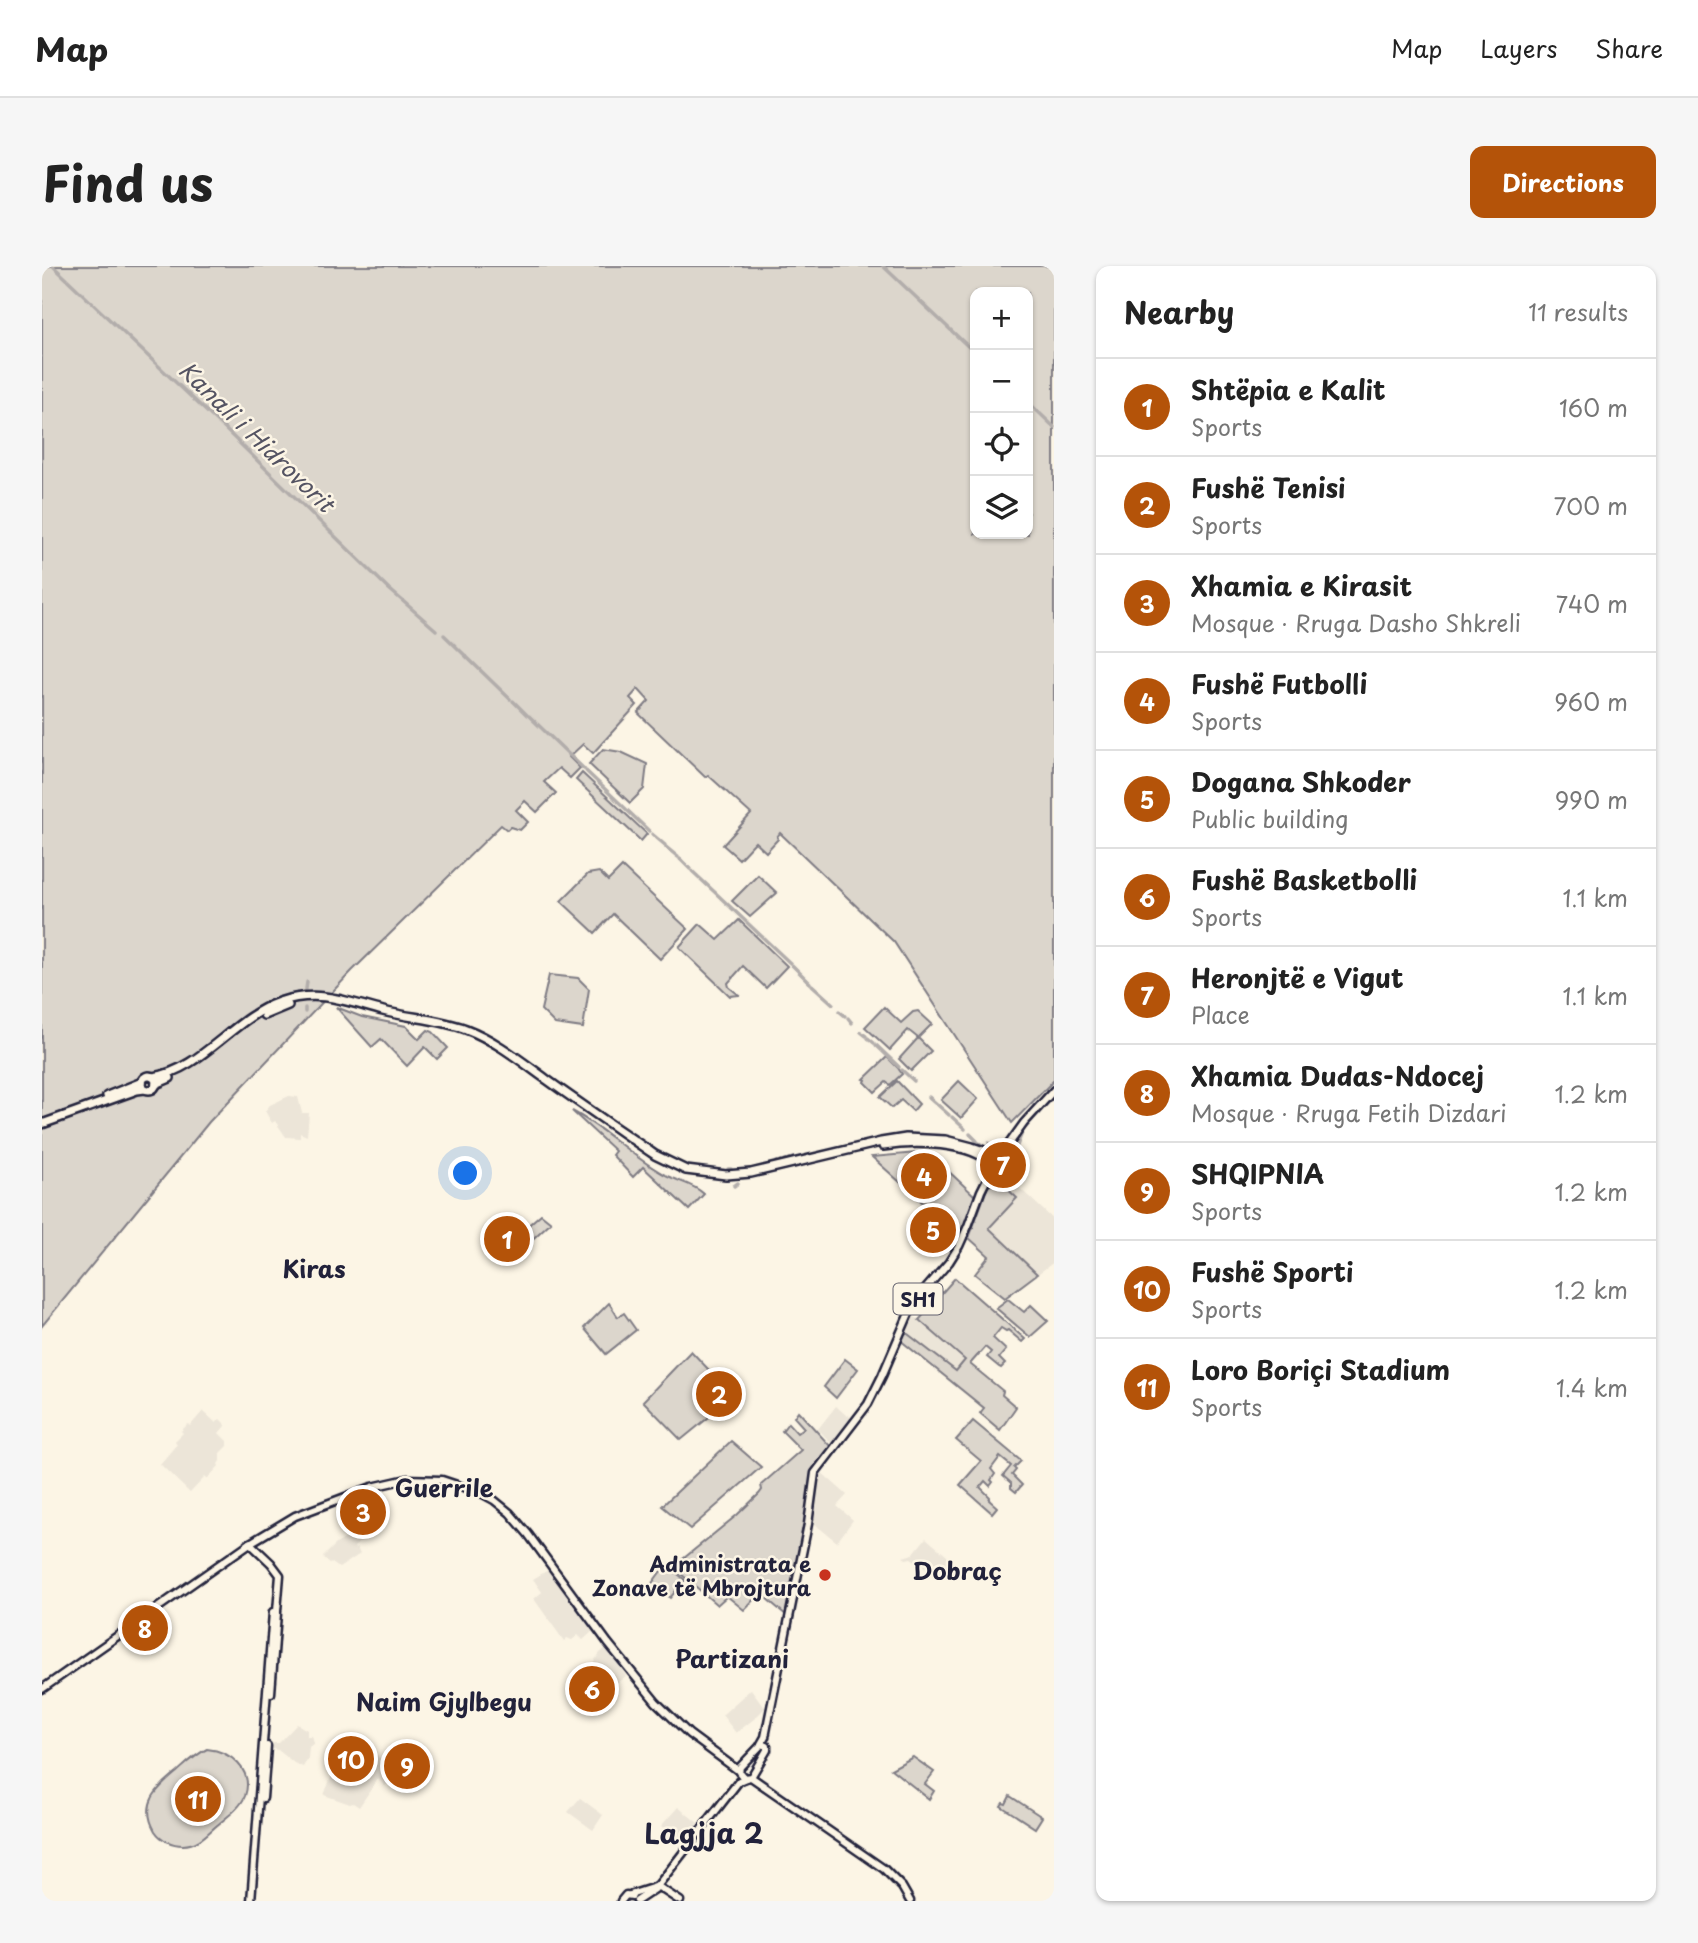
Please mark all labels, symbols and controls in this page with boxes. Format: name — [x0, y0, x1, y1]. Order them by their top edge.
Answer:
text: Map — [35, 23, 108, 73]
text: Map — [1391, 30, 1442, 66]
text: Layers — [1480, 30, 1557, 66]
text: Share — [1595, 30, 1663, 66]
text: Find us — [42, 145, 213, 219]
button: Directions — [1470, 146, 1656, 218]
map controls — [970, 287, 1033, 539]
button: + — [970, 287, 1033, 350]
text: Nearby — [1124, 289, 1234, 334]
text: 11 results — [1528, 294, 1628, 329]
button: − — [970, 350, 1033, 413]
water label: Kanali i Hidrovorit — [171, 352, 345, 521]
text: Shtëpia e Kalit — [1191, 370, 1385, 409]
text: 1 — [1142, 390, 1153, 425]
text: 160 m — [1559, 390, 1628, 425]
text: Sports — [1191, 409, 1262, 444]
button: locate — [970, 413, 1033, 476]
text: Fushë Tenisi — [1191, 468, 1346, 507]
button: layers — [970, 476, 1033, 539]
text: 2 — [1139, 488, 1155, 523]
text: 700 m — [1553, 488, 1628, 523]
text: Sports — [1191, 507, 1262, 542]
text: Xhamia e Kirasit — [1191, 566, 1412, 605]
text: 3 — [1139, 586, 1155, 621]
text: 740 m — [1556, 586, 1628, 621]
text: Mosque · Rruga Dasho Shkreli — [1191, 605, 1521, 640]
text: Fushë Futbolli — [1191, 664, 1368, 703]
text: 4 — [1139, 684, 1155, 719]
text: 960 m — [1554, 684, 1628, 719]
text: Sports — [1191, 703, 1262, 738]
text: Dogana Shkoder — [1191, 762, 1411, 801]
text: 5 — [1140, 782, 1154, 817]
text: 990 m — [1555, 782, 1628, 817]
text: Public building — [1191, 801, 1348, 836]
text: Fushë Basketbolli — [1191, 860, 1417, 899]
text: 6 — [1139, 880, 1155, 915]
text: 1.1 km — [1562, 880, 1628, 915]
text: Sports — [1191, 899, 1262, 934]
text: Heronjtë e Vigut — [1191, 958, 1403, 997]
text: 7 — [1140, 978, 1154, 1013]
text: 1.1 km — [1562, 978, 1628, 1013]
text: Place — [1191, 997, 1250, 1032]
text: Xhamia Dudas-Ndocej — [1191, 1056, 1484, 1095]
text: 8 — [1140, 1076, 1154, 1111]
text: 1.2 km — [1555, 1076, 1628, 1111]
text: Mosque · Rruga Fetih Dizdari — [1191, 1095, 1507, 1130]
pin: 7 — [980, 1139, 1026, 1191]
pin: 4 — [901, 1150, 947, 1202]
text: SHQIPNIA — [1191, 1154, 1324, 1193]
your location — [448, 1156, 482, 1190]
text: 9 — [1140, 1174, 1154, 1209]
text: 1.2 km — [1555, 1174, 1628, 1209]
text: Sports — [1191, 1193, 1262, 1228]
pin: 5 — [910, 1204, 956, 1256]
pin: 1 — [484, 1213, 530, 1265]
district label: Kiras — [282, 1250, 346, 1286]
text: Fushë Sporti — [1191, 1252, 1353, 1291]
text: 10 — [1133, 1272, 1161, 1307]
text: 1.2 km — [1555, 1272, 1628, 1307]
road number: SH1 — [894, 1284, 942, 1315]
text: Sports — [1191, 1291, 1262, 1326]
text: Loro Boriçi Stadium — [1191, 1350, 1450, 1389]
pin: 2 — [696, 1368, 742, 1420]
text: 11 — [1137, 1370, 1157, 1405]
text: 1.4 km — [1556, 1370, 1628, 1405]
text: Sports — [1191, 1389, 1262, 1424]
district label: Guerrile — [395, 1469, 494, 1505]
pin: 3 — [340, 1486, 386, 1538]
place label: Administrata e Zonave të Mbrojtura — [592, 1547, 812, 1603]
district label: Dobraç — [912, 1552, 1002, 1588]
marker: Administrata e Zonave të Mbrojtura — [817, 1567, 833, 1583]
pin: 8 — [122, 1602, 168, 1654]
district label: Partizani — [675, 1640, 789, 1676]
pin: 6 — [569, 1663, 615, 1715]
district label: Naim Gjylbegu — [356, 1683, 532, 1719]
pin: 10 — [328, 1733, 374, 1785]
pin: 9 — [384, 1740, 430, 1792]
pin: 11 — [175, 1773, 221, 1825]
district label: Lagjja 2 — [645, 1811, 763, 1854]

